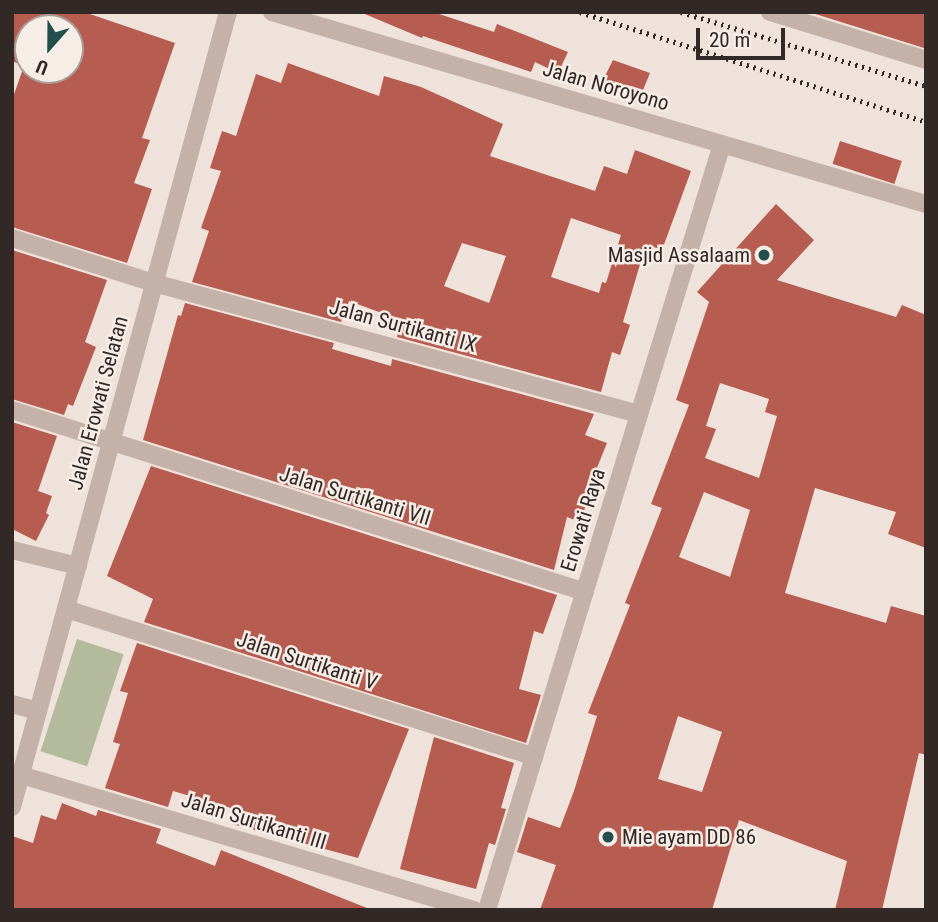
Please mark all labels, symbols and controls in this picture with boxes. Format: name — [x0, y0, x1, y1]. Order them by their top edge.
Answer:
north arrow — [14, 14, 84, 84]
scale bar — [700, 14, 789, 58]
text: 20 m — [709, 28, 750, 52]
text: U — [33, 55, 51, 80]
street label: Jalan Noroyono — [540, 56, 672, 116]
place label: Masjid Assalaam — [608, 242, 750, 268]
marker: Masjid Assalaam — [756, 247, 772, 263]
street label: Jalan Surtikanti IX — [327, 294, 479, 358]
street label: Jalan Erowati Selatan — [63, 313, 133, 493]
street label: Jalan Surtikanti VII — [276, 461, 434, 531]
street label: Erowati Raya — [555, 465, 611, 575]
street label: Jalan Surtikanti V — [233, 626, 381, 696]
street label: Jalan Surtikanti III — [178, 787, 330, 855]
place label: Mie ayam DD 86 — [622, 824, 756, 850]
marker: Mie ayam DD 86 — [600, 829, 616, 845]

